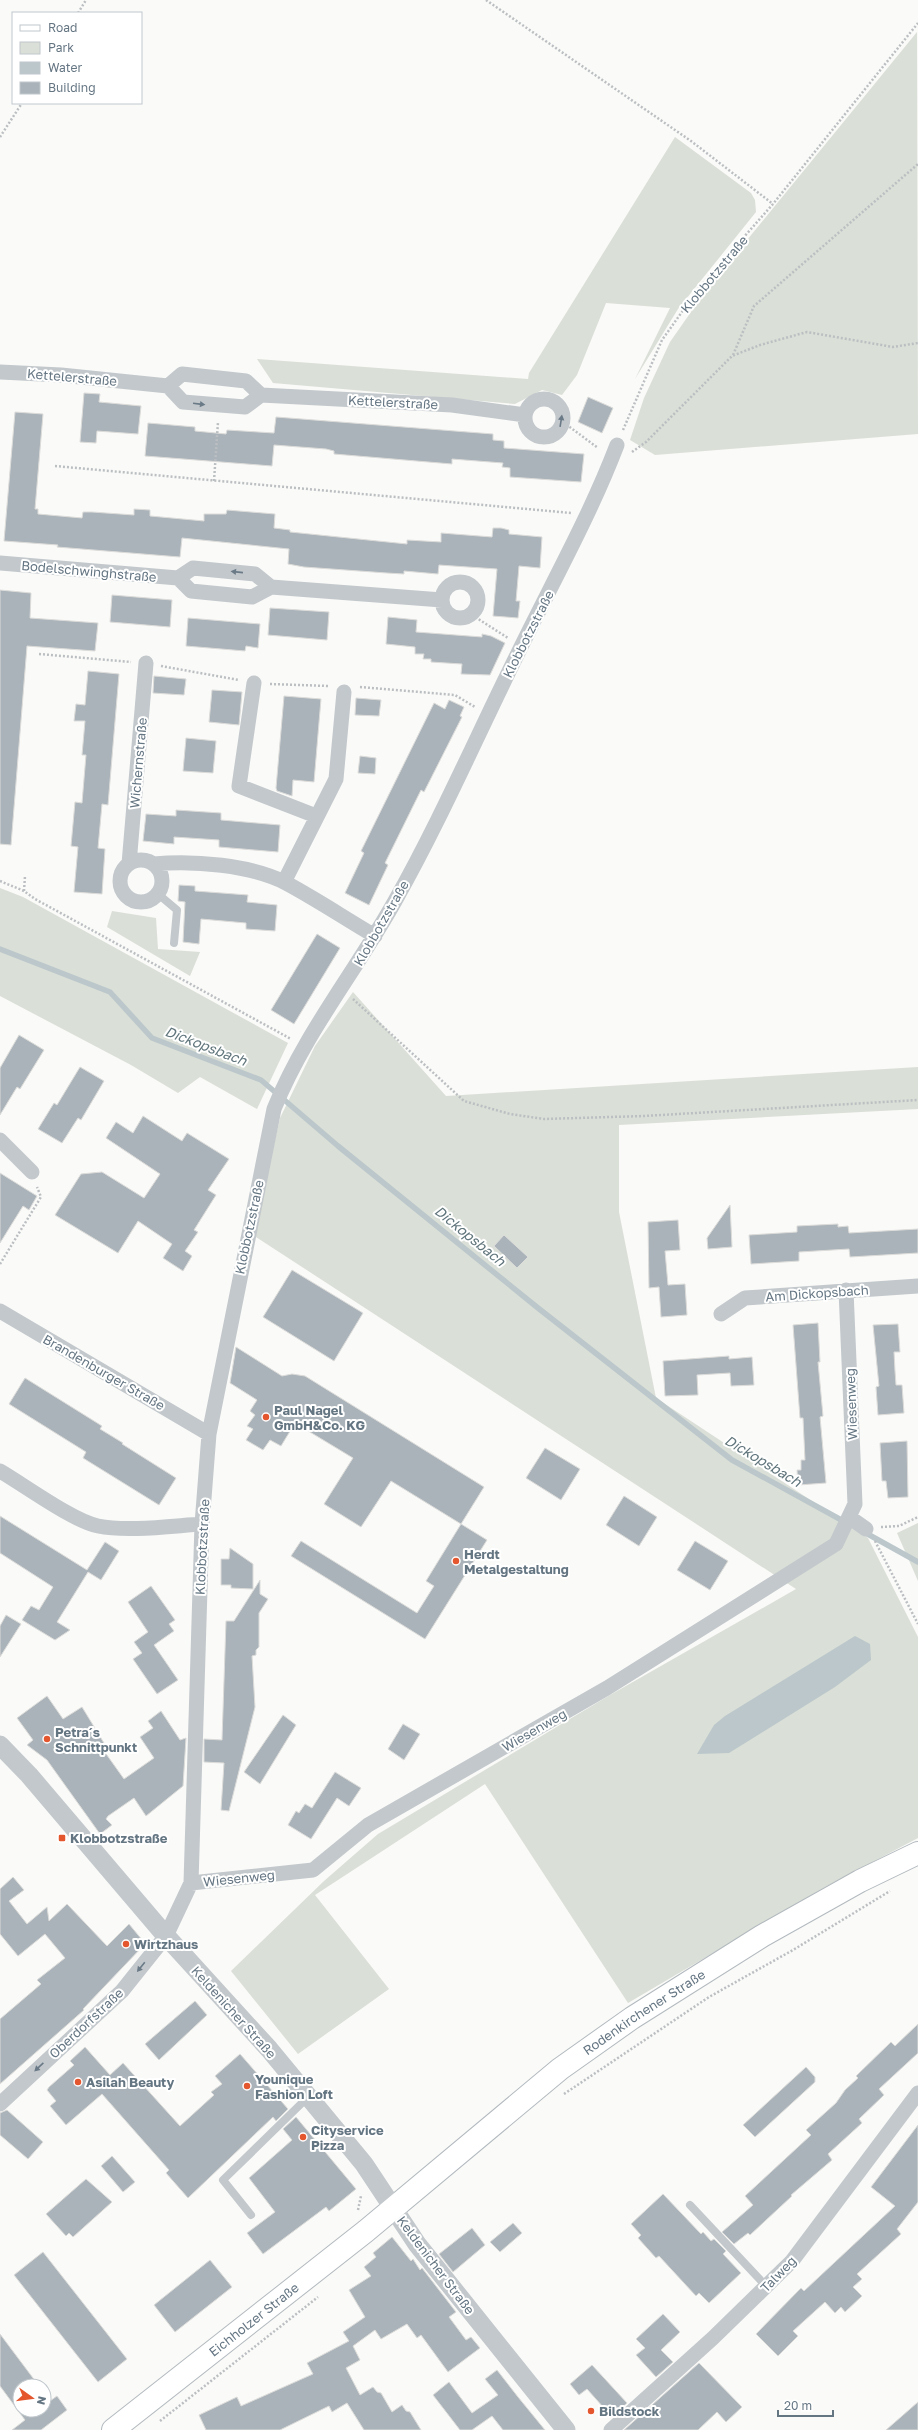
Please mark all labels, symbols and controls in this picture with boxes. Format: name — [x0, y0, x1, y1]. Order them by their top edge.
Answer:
legend — [12, 12, 142, 104]
text: Road — [48, 20, 77, 35]
text: Park — [48, 40, 74, 55]
text: Water — [48, 60, 82, 75]
text: Building — [48, 80, 96, 95]
street label: Klobbotzstraße — [677, 232, 751, 316]
street label: Kettelerstraße — [26, 365, 118, 389]
street label: Kettelerstraße — [348, 392, 438, 412]
one-way arrow — [193, 401, 205, 408]
one-way arrow — [558, 415, 564, 427]
street label: Bodelschwinghstraße — [21, 557, 157, 585]
one-way arrow — [231, 569, 243, 575]
street label: Klobbotzstraße — [499, 588, 557, 680]
street label: Wichernstraße — [126, 717, 150, 809]
street label: Klobbotzstraße — [350, 877, 412, 969]
water label: Dickopsbach — [163, 1022, 251, 1069]
street label: Klobbotzstraße — [231, 1178, 267, 1276]
water label: Dickopsbach — [432, 1202, 510, 1270]
street label: Am Dickopsbach — [765, 1281, 869, 1305]
street label: Brandenburger Straße — [40, 1331, 168, 1413]
street label: Wiesenweg — [842, 1368, 860, 1440]
place label: Paul Nagel GmbH&Co. KG — [274, 1402, 365, 1433]
marker: Paul Nagel GmbH&Co. KG — [261, 1412, 271, 1422]
water label: Dickopsbach — [722, 1431, 806, 1491]
street label: Klobbotzstraße — [191, 1499, 213, 1595]
place label: Herdt Metalgestaltung — [464, 1546, 569, 1577]
marker: Herdt Metalgestaltung — [451, 1556, 461, 1566]
street label: Wiesenweg — [499, 1705, 569, 1755]
place label: Petra´s Schnittpunkt — [55, 1724, 137, 1755]
marker: Petra´s Schnittpunkt — [42, 1734, 52, 1744]
place label: Klobbotzstraße — [70, 1830, 168, 1846]
marker: Klobbotzstraße — [57, 1833, 67, 1843]
street label: Wiesenweg — [202, 1866, 276, 1890]
place label: Wirtzhaus — [134, 1936, 198, 1952]
marker: Wirtzhaus — [121, 1939, 131, 1949]
one-way arrow — [137, 1961, 146, 1972]
street label: Keldenicher Straße — [188, 1962, 280, 2062]
street label: Rodenkirchener Straße — [580, 1966, 708, 2058]
street label: Oberdorfstraße — [46, 1985, 126, 2061]
one-way arrow — [34, 2062, 44, 2072]
place label: Younique Fashion Loft — [255, 2071, 333, 2102]
place label: Asilah Beauty — [86, 2074, 174, 2090]
marker: Asilah Beauty — [73, 2077, 83, 2087]
marker: Younique Fashion Loft — [242, 2081, 252, 2091]
place label: Cityservice Pizza — [311, 2122, 384, 2153]
marker: Cityservice Pizza — [298, 2132, 308, 2142]
street label: Keldenicher Straße — [394, 2213, 478, 2317]
street label: Talweg — [757, 2253, 799, 2295]
street label: Eichholzer Straße — [206, 2279, 302, 2360]
north arrow — [12, 2378, 52, 2418]
scale bar — [778, 2392, 833, 2418]
text: N — [35, 2395, 50, 2406]
text: 20 m — [784, 2398, 812, 2413]
place label: Bildstock — [599, 2403, 660, 2419]
marker: Bildstock — [586, 2406, 596, 2416]

